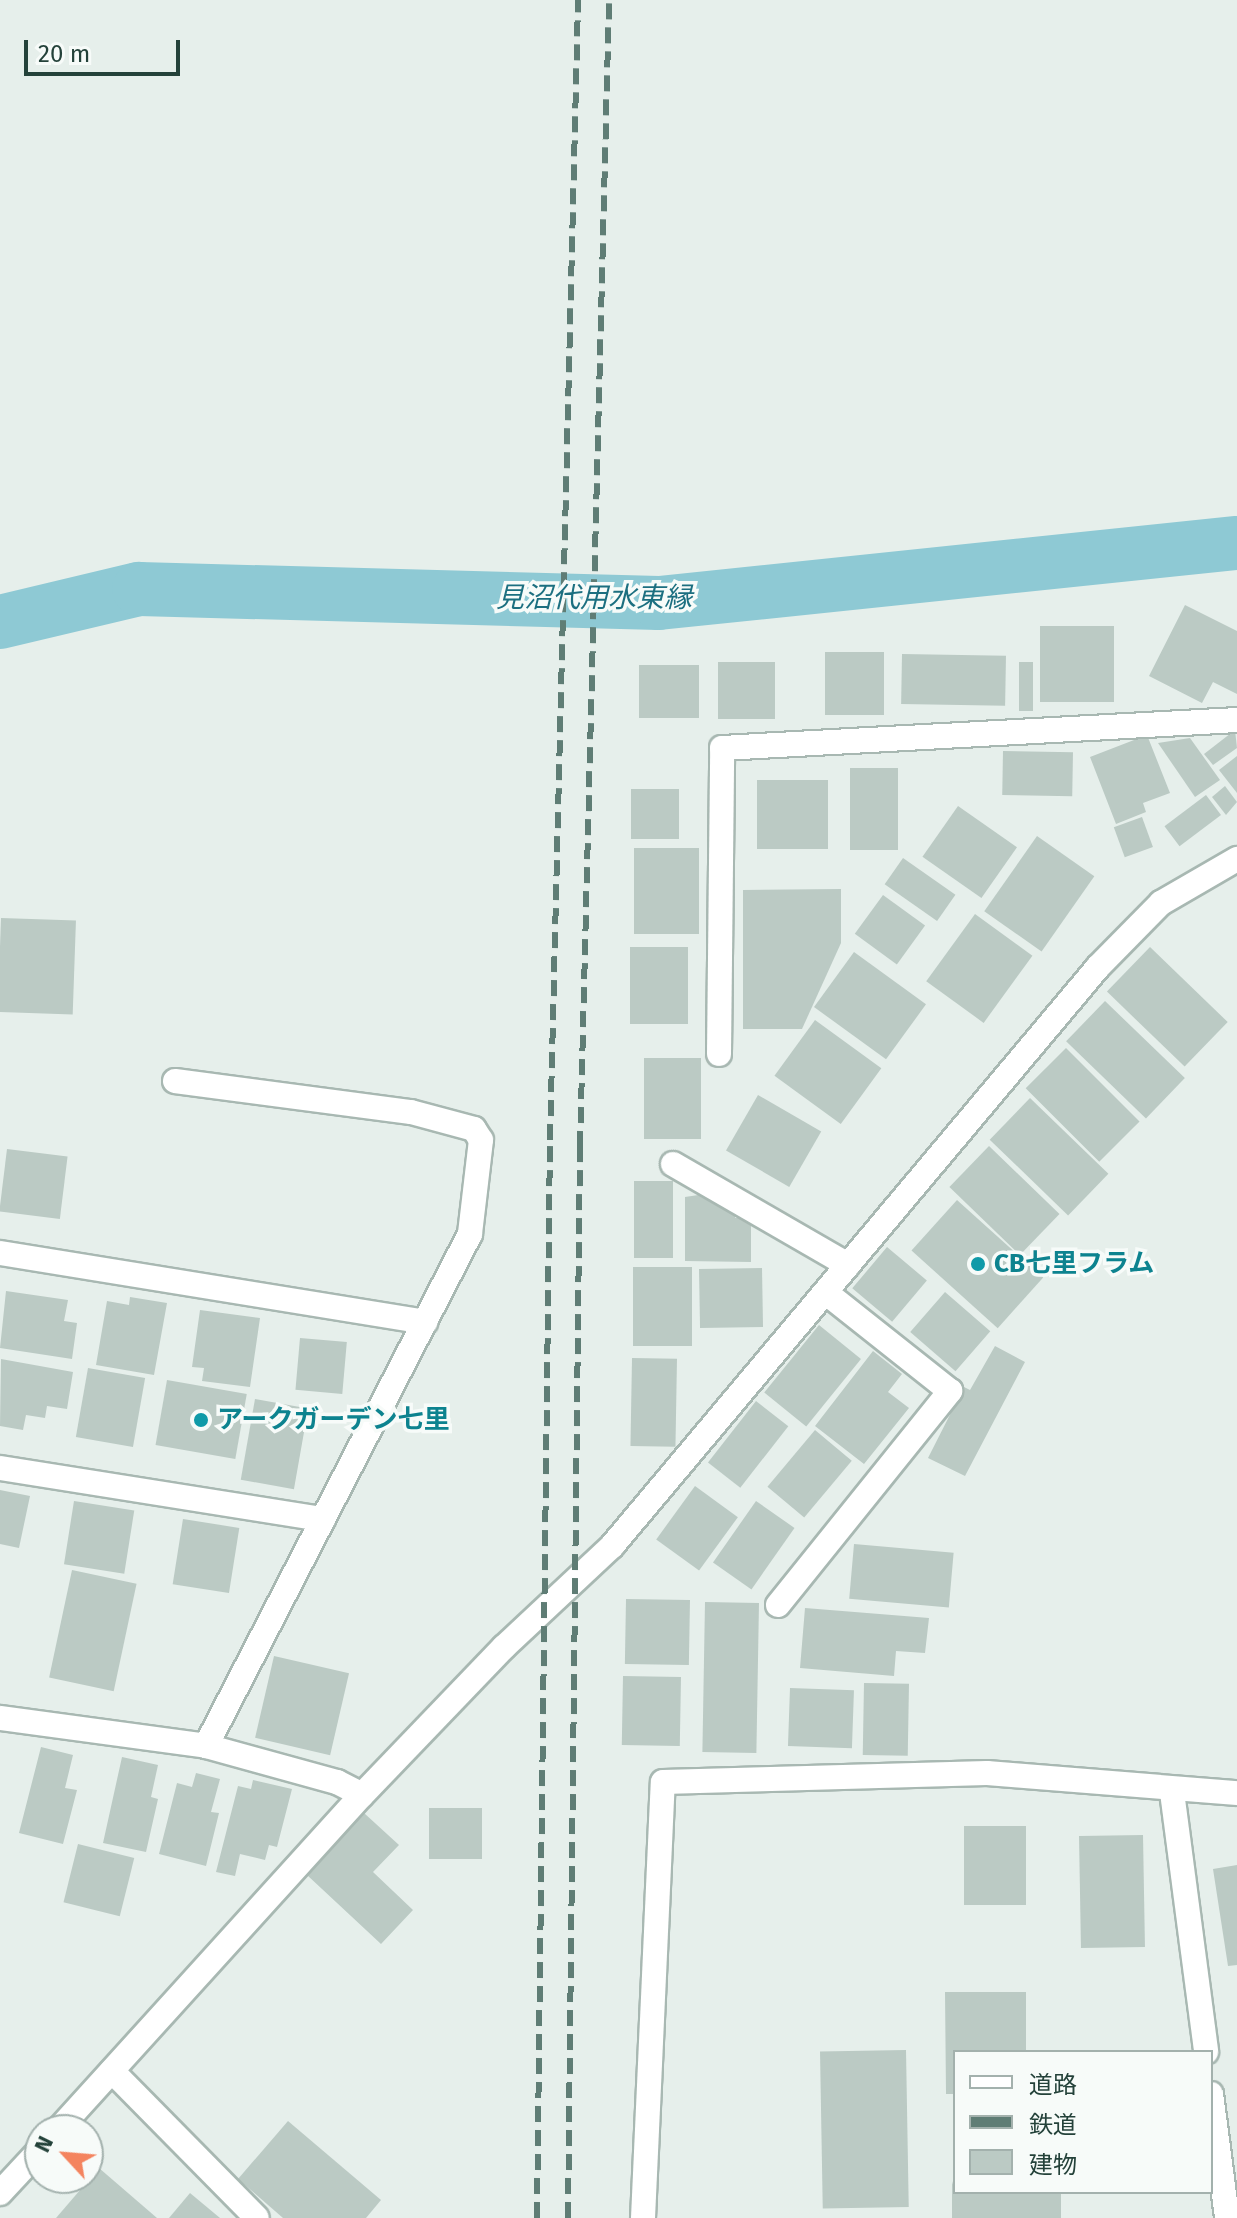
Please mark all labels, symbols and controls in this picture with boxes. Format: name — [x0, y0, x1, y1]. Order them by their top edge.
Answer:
scale bar — [28, 24, 184, 74]
text: 20 m — [38, 40, 90, 68]
water label: 見沼代用水東縁 — [496, 581, 692, 615]
place label: CB七里フラム — [994, 1248, 1155, 1280]
marker: CB七里フラム — [969, 1255, 987, 1273]
place label: アークガーデン七里 — [217, 1404, 449, 1436]
marker: アークガーデン七里 — [192, 1411, 210, 1429]
legend — [953, 2050, 1213, 2194]
text: 道路 — [1029, 2071, 1077, 2099]
text: 鉄道 — [1029, 2111, 1077, 2139]
north arrow — [24, 2114, 104, 2194]
text: N — [28, 2132, 59, 2157]
text: 建物 — [1029, 2151, 1077, 2179]

